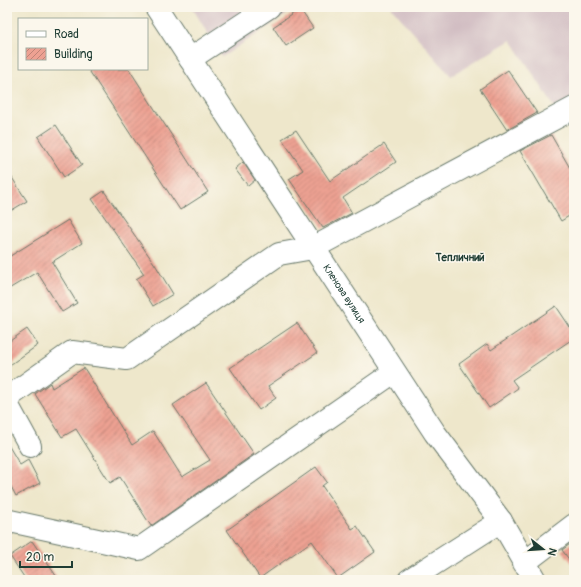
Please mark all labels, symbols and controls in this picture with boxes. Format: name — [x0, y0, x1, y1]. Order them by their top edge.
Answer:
legend — [18, 18, 148, 70]
text: Road — [54, 27, 79, 42]
text: Building — [54, 47, 93, 62]
district label: Тепличний — [434, 251, 485, 264]
street label: Кленова вулиця — [320, 262, 368, 326]
north arrow — [523, 529, 563, 569]
scale bar — [20, 543, 72, 569]
text: N — [545, 546, 559, 558]
text: 20 m — [26, 550, 55, 565]

